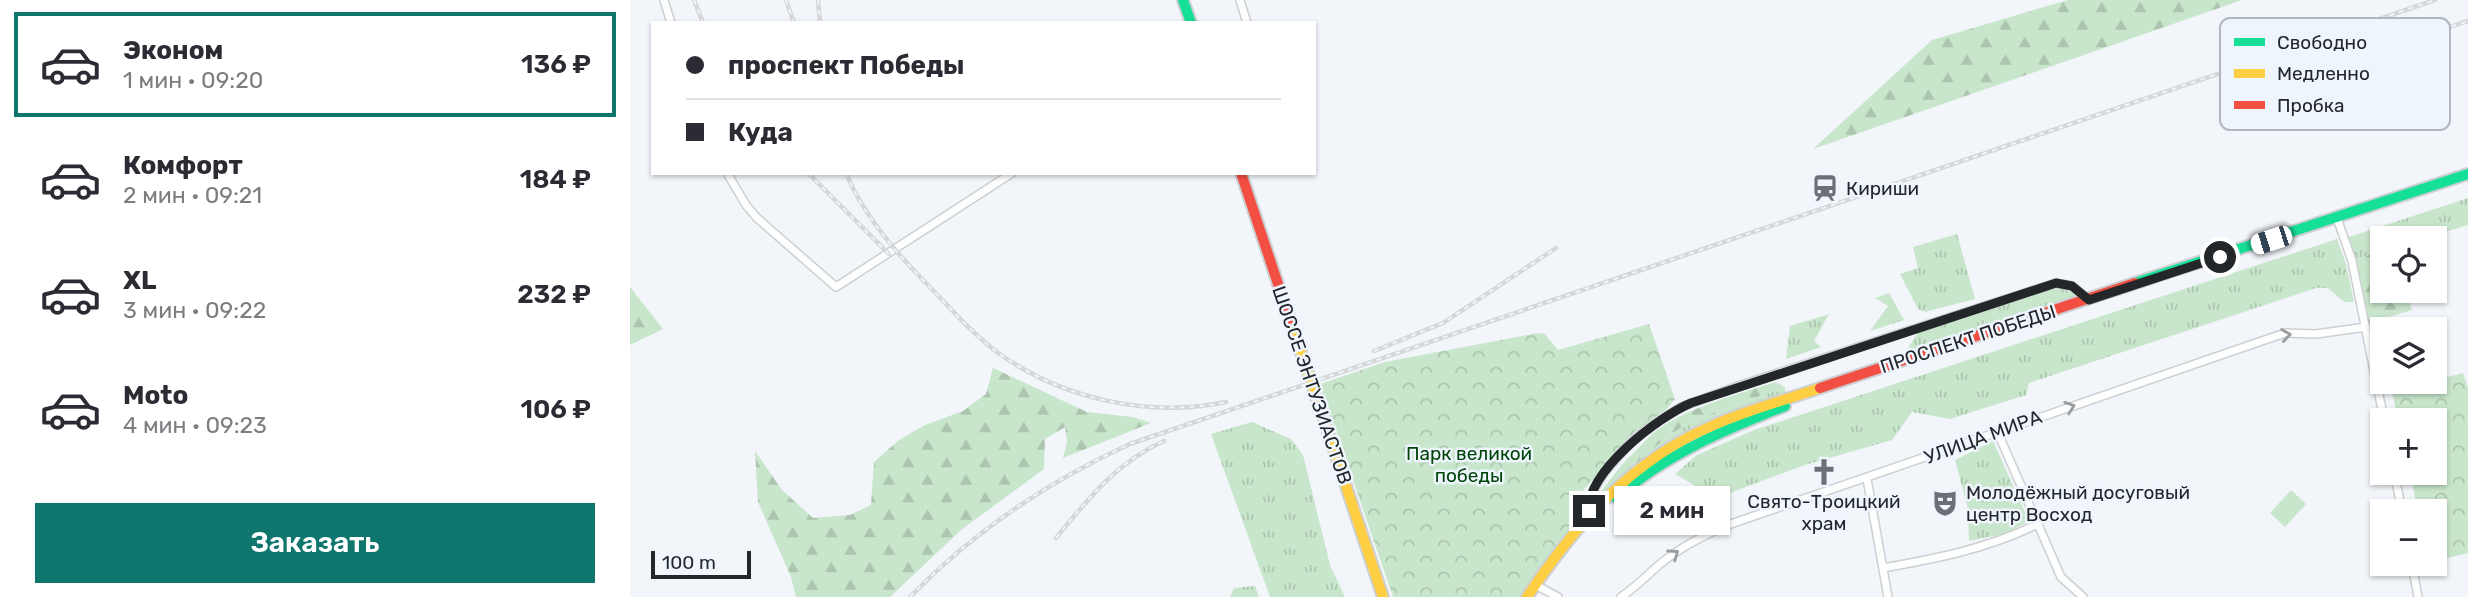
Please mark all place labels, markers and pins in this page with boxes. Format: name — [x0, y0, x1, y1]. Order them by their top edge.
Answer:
station icon: Кириши — [1810, 173, 1840, 203]
place label: Кириши — [1846, 177, 1919, 200]
church icon: Свято-Троицкий храм — [1809, 457, 1839, 487]
place label: Молодёжный досуговый центр Восход — [1966, 481, 2190, 526]
theatre icon: Молодёжный досуговый центр Восход — [1930, 488, 1960, 518]
place label: Свято-Троицкий храм — [1747, 490, 1901, 535]

